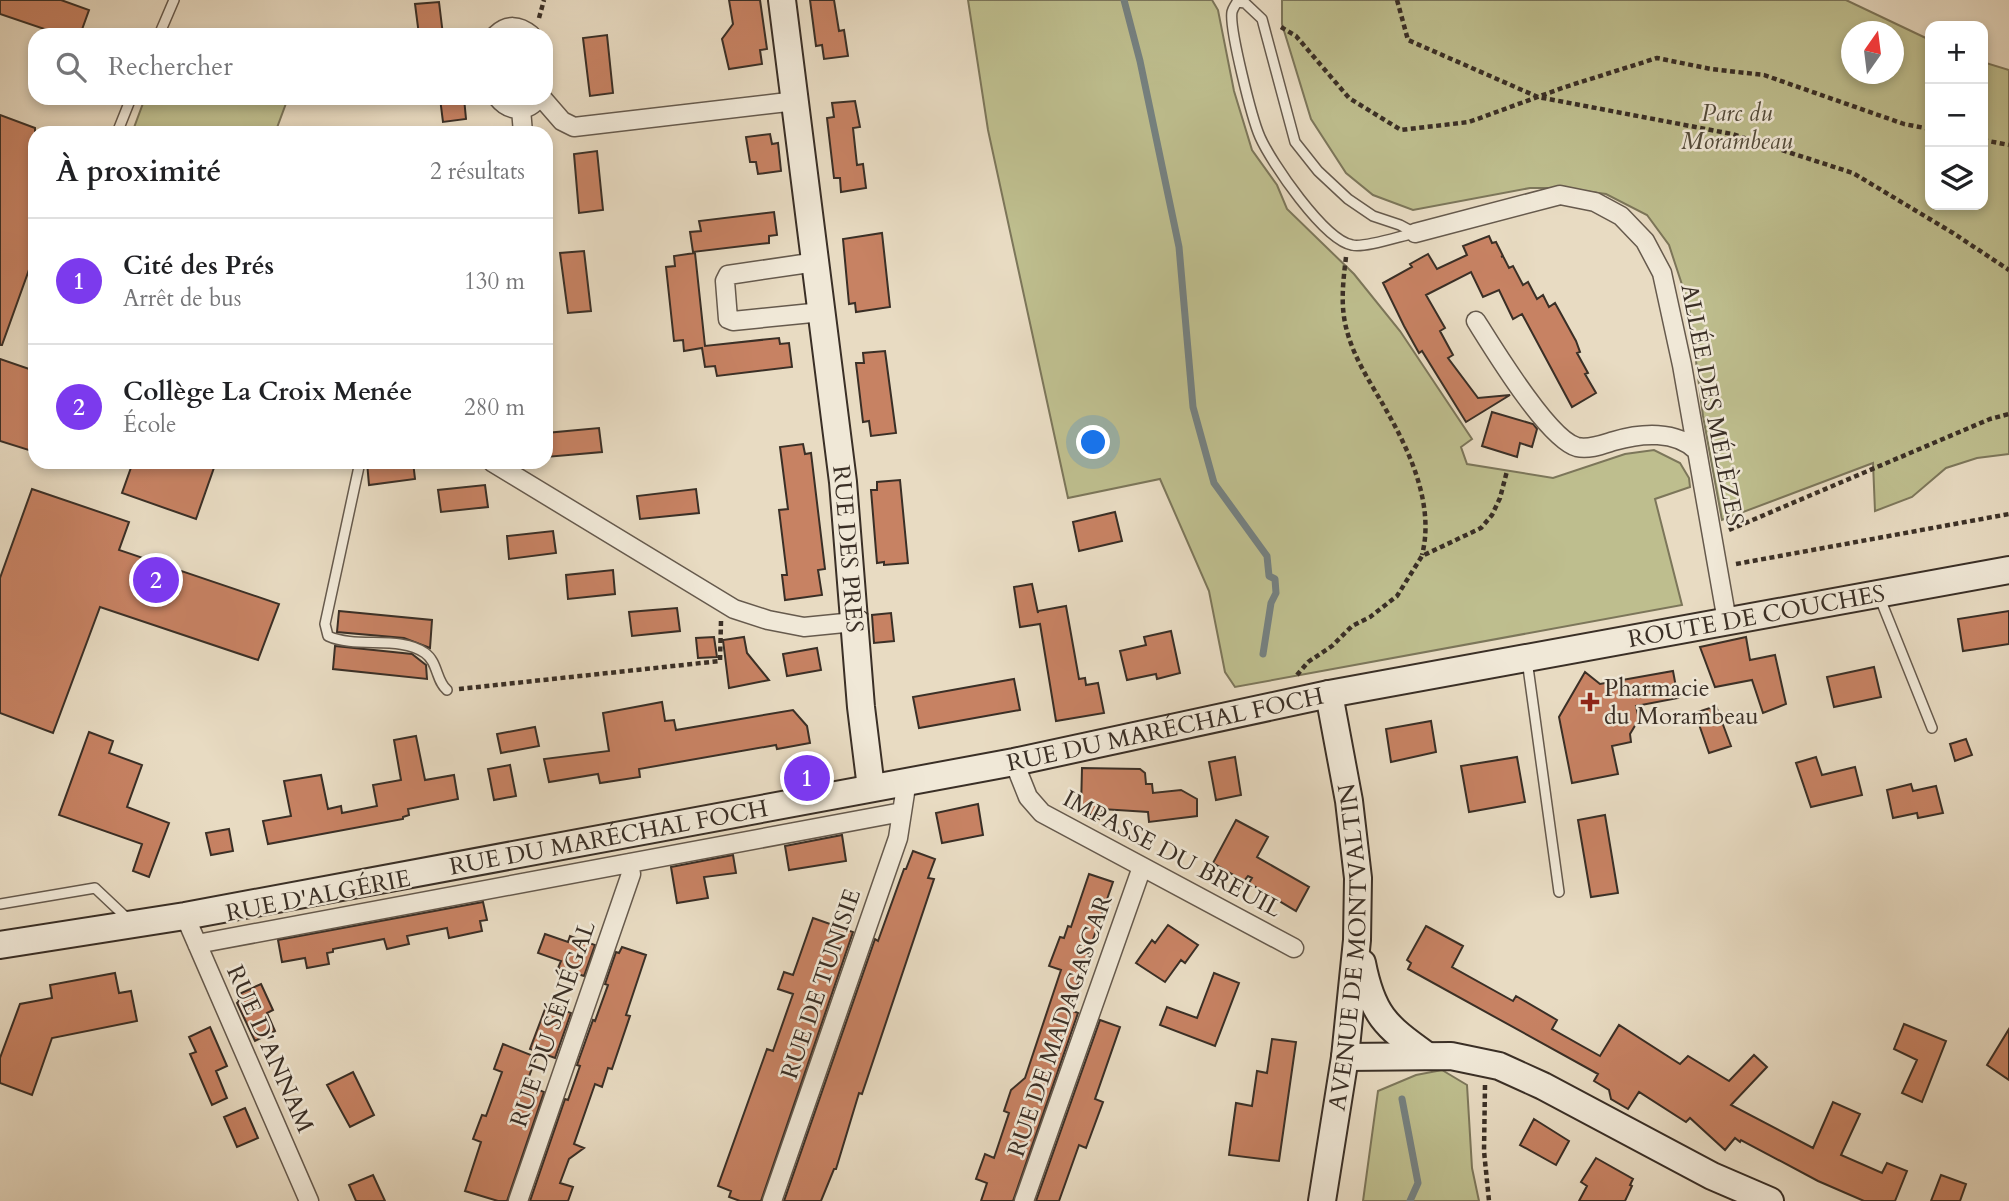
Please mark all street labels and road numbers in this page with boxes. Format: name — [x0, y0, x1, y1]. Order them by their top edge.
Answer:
street label: ALLÉE DES MÉLÈZES — [1672, 281, 1752, 529]
street label: RUE DES PRÉS — [825, 463, 872, 634]
street label: ROUTE DE COUCHES — [1625, 576, 1887, 656]
street label: RUE DU MARÉCHAL FOCH — [1003, 679, 1327, 780]
street label: AVENUE DE MONTVALTIN — [1320, 780, 1374, 1113]
street label: IMPASSE DU BREUIL — [1057, 782, 1287, 926]
street label: RUE DU MARÉCHAL FOCH — [446, 792, 771, 883]
street label: RUE D'ALGÉRIE — [223, 862, 413, 930]
street label: RUE DE TUNISIE — [773, 884, 869, 1084]
street label: RUE DE MADAGASCAR — [1000, 890, 1120, 1161]
street label: RUE DU SÉNÉGAL — [502, 916, 604, 1131]
street label: RUE D'ANNAM — [218, 960, 322, 1138]

